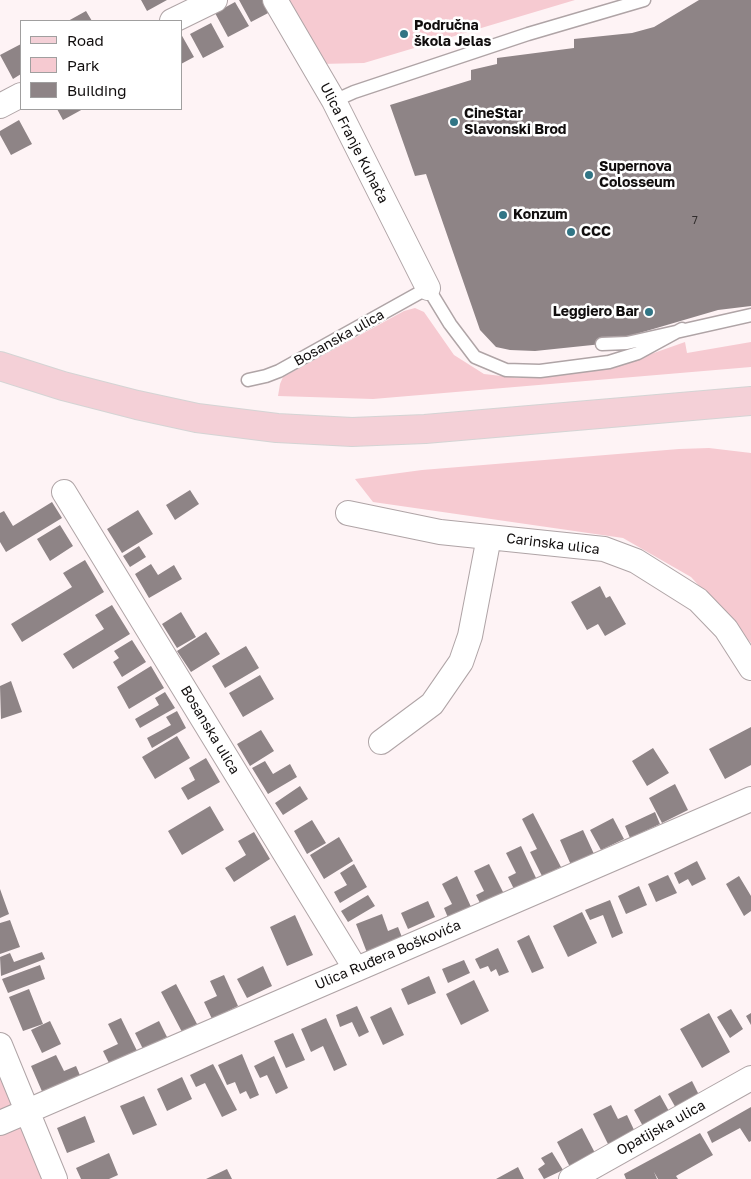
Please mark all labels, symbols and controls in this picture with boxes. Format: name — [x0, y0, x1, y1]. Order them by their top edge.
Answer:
place label: Područna škola Jelas — [414, 18, 491, 50]
legend — [20, 20, 182, 110]
marker: Područna škola Jelas — [398, 28, 410, 40]
text: Road — [67, 31, 104, 49]
text: Park — [67, 56, 99, 74]
street label: Ulica Franje Kuhača — [316, 80, 392, 206]
text: Building — [67, 81, 127, 99]
place label: CineStar Slavonski Brod — [464, 106, 566, 138]
marker: CineStar Slavonski Brod — [448, 116, 460, 128]
place label: Supernova Colosseum — [599, 159, 675, 192]
marker: Supernova Colosseum — [583, 169, 595, 181]
place label: Konzum — [513, 207, 567, 223]
marker: Konzum — [497, 209, 509, 221]
house number: 7 — [692, 214, 698, 228]
place label: CCC — [581, 224, 611, 240]
marker: CCC — [565, 226, 577, 238]
place label: Leggiero Bar — [553, 304, 639, 320]
street label: Bosanska ulica — [291, 306, 387, 370]
marker: Leggiero Bar — [643, 306, 655, 318]
street label: Carinska ulica — [505, 530, 601, 558]
street label: Bosanska ulica — [177, 683, 243, 777]
street label: Ulica Ruđera Boškovića — [313, 917, 463, 993]
street label: Opatijska ulica — [614, 1097, 708, 1159]

